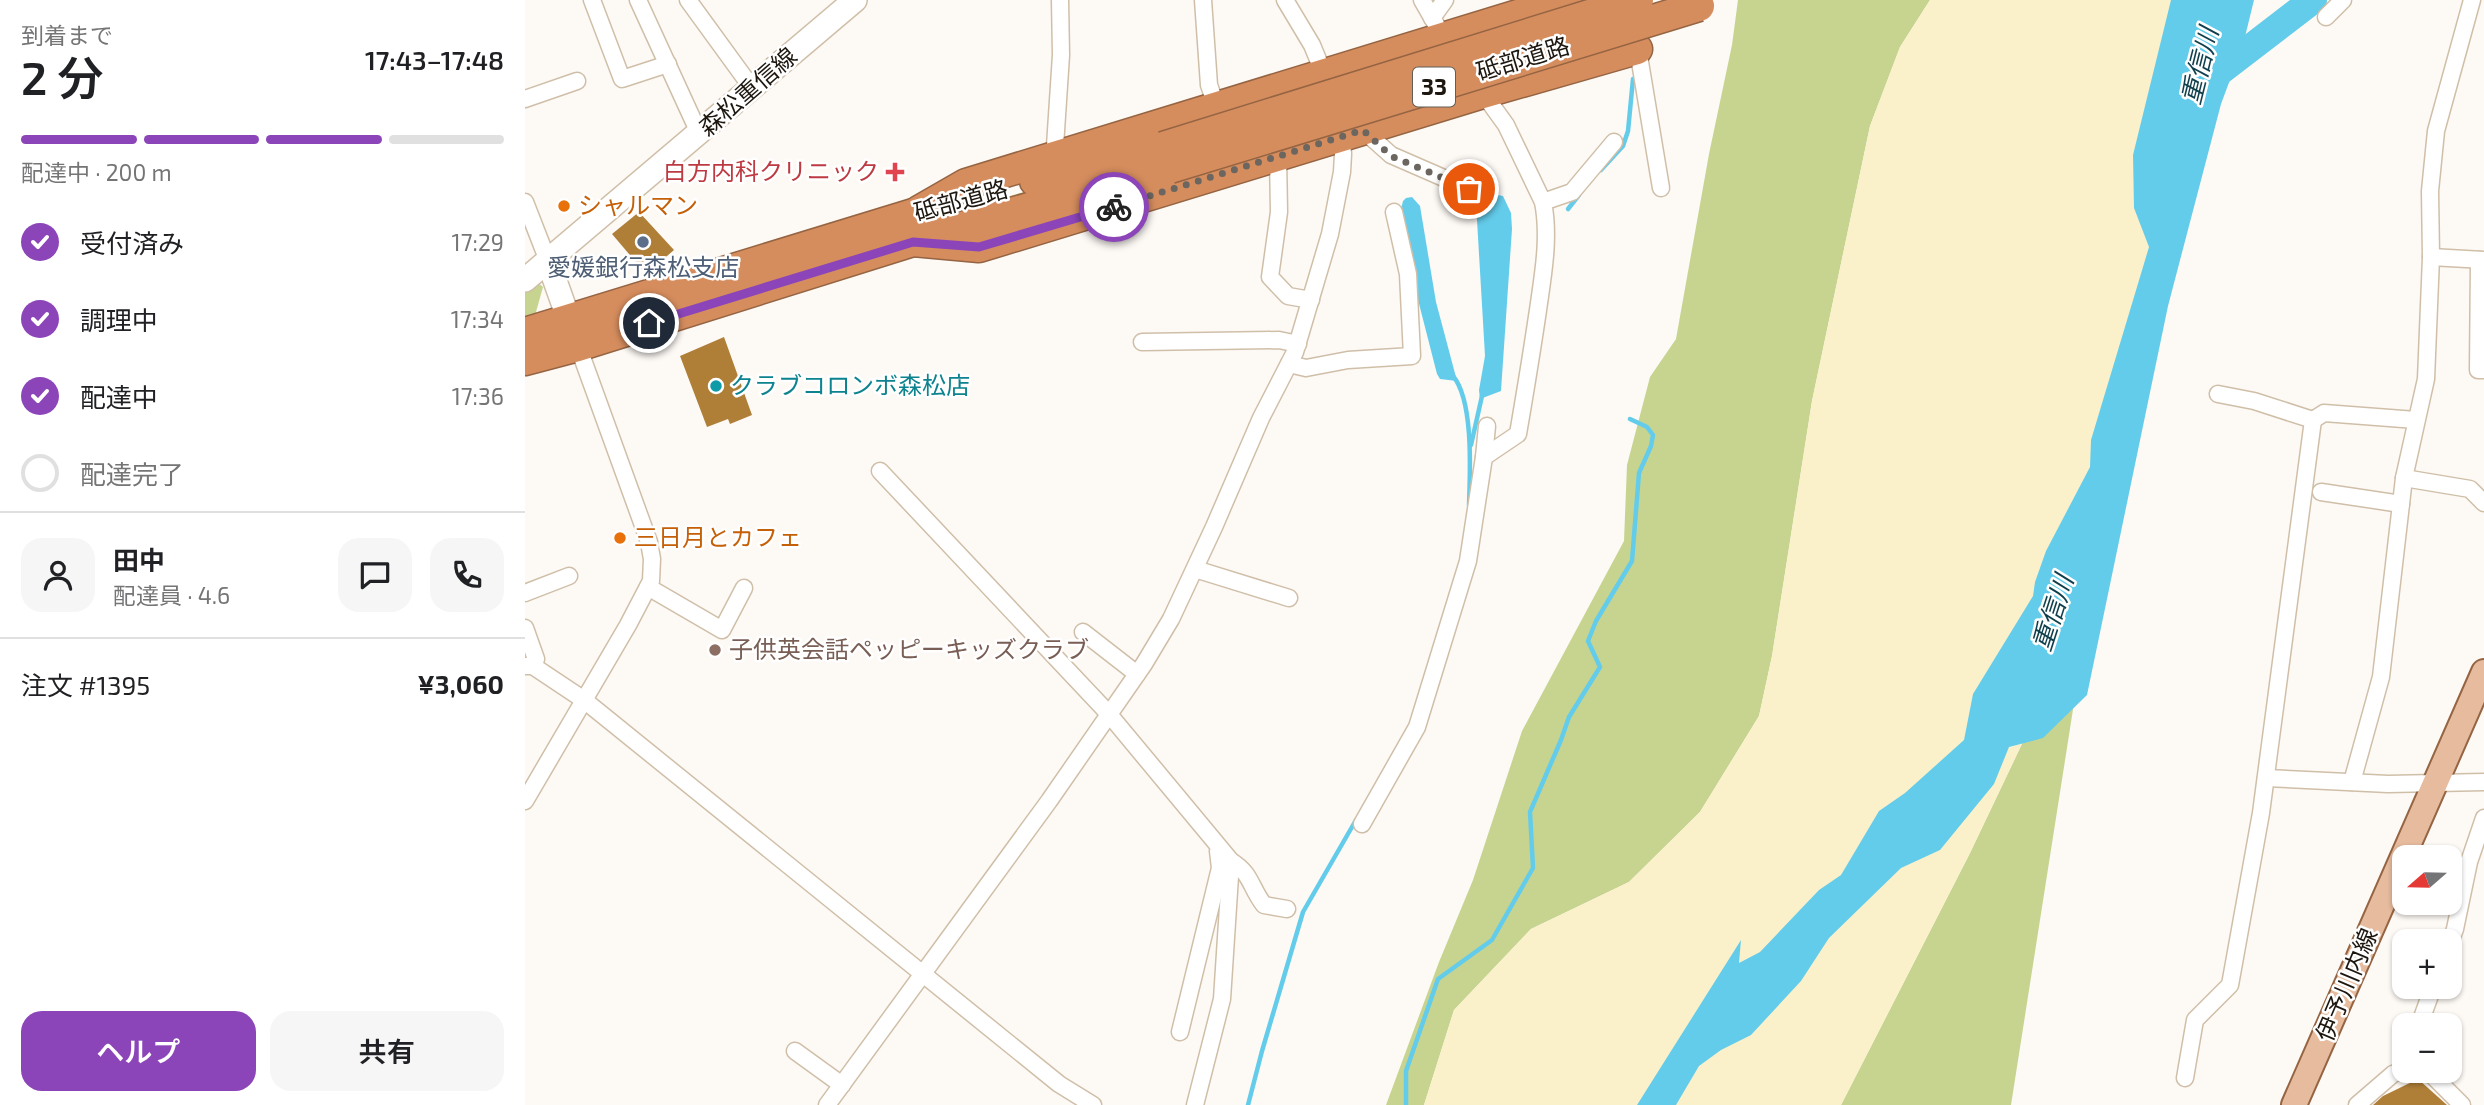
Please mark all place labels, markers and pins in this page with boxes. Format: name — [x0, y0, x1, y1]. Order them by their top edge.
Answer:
place label: 白方内科クリニック — [663, 156, 879, 185]
pin — [1439, 159, 1499, 219]
marker: 白方内科クリニック — [885, 162, 905, 182]
place label: シャルマン — [578, 190, 698, 219]
marker: シャルマン — [556, 198, 572, 214]
marker: 愛媛銀行森松支店 — [635, 234, 651, 250]
place label: 愛媛銀行森松支店 — [547, 252, 739, 281]
pin — [619, 293, 679, 353]
place label: クラブコロンボ森松店 — [730, 370, 970, 399]
marker: クラブコロンボ森松店 — [708, 378, 724, 394]
place label: 三日月とカフェ — [634, 522, 802, 551]
marker: 三日月とカフェ — [612, 530, 628, 546]
place label: 子供英会話ペッピーキッズクラブ — [729, 634, 1089, 663]
marker: 子供英会話ペッピーキッズクラブ — [707, 642, 723, 658]

